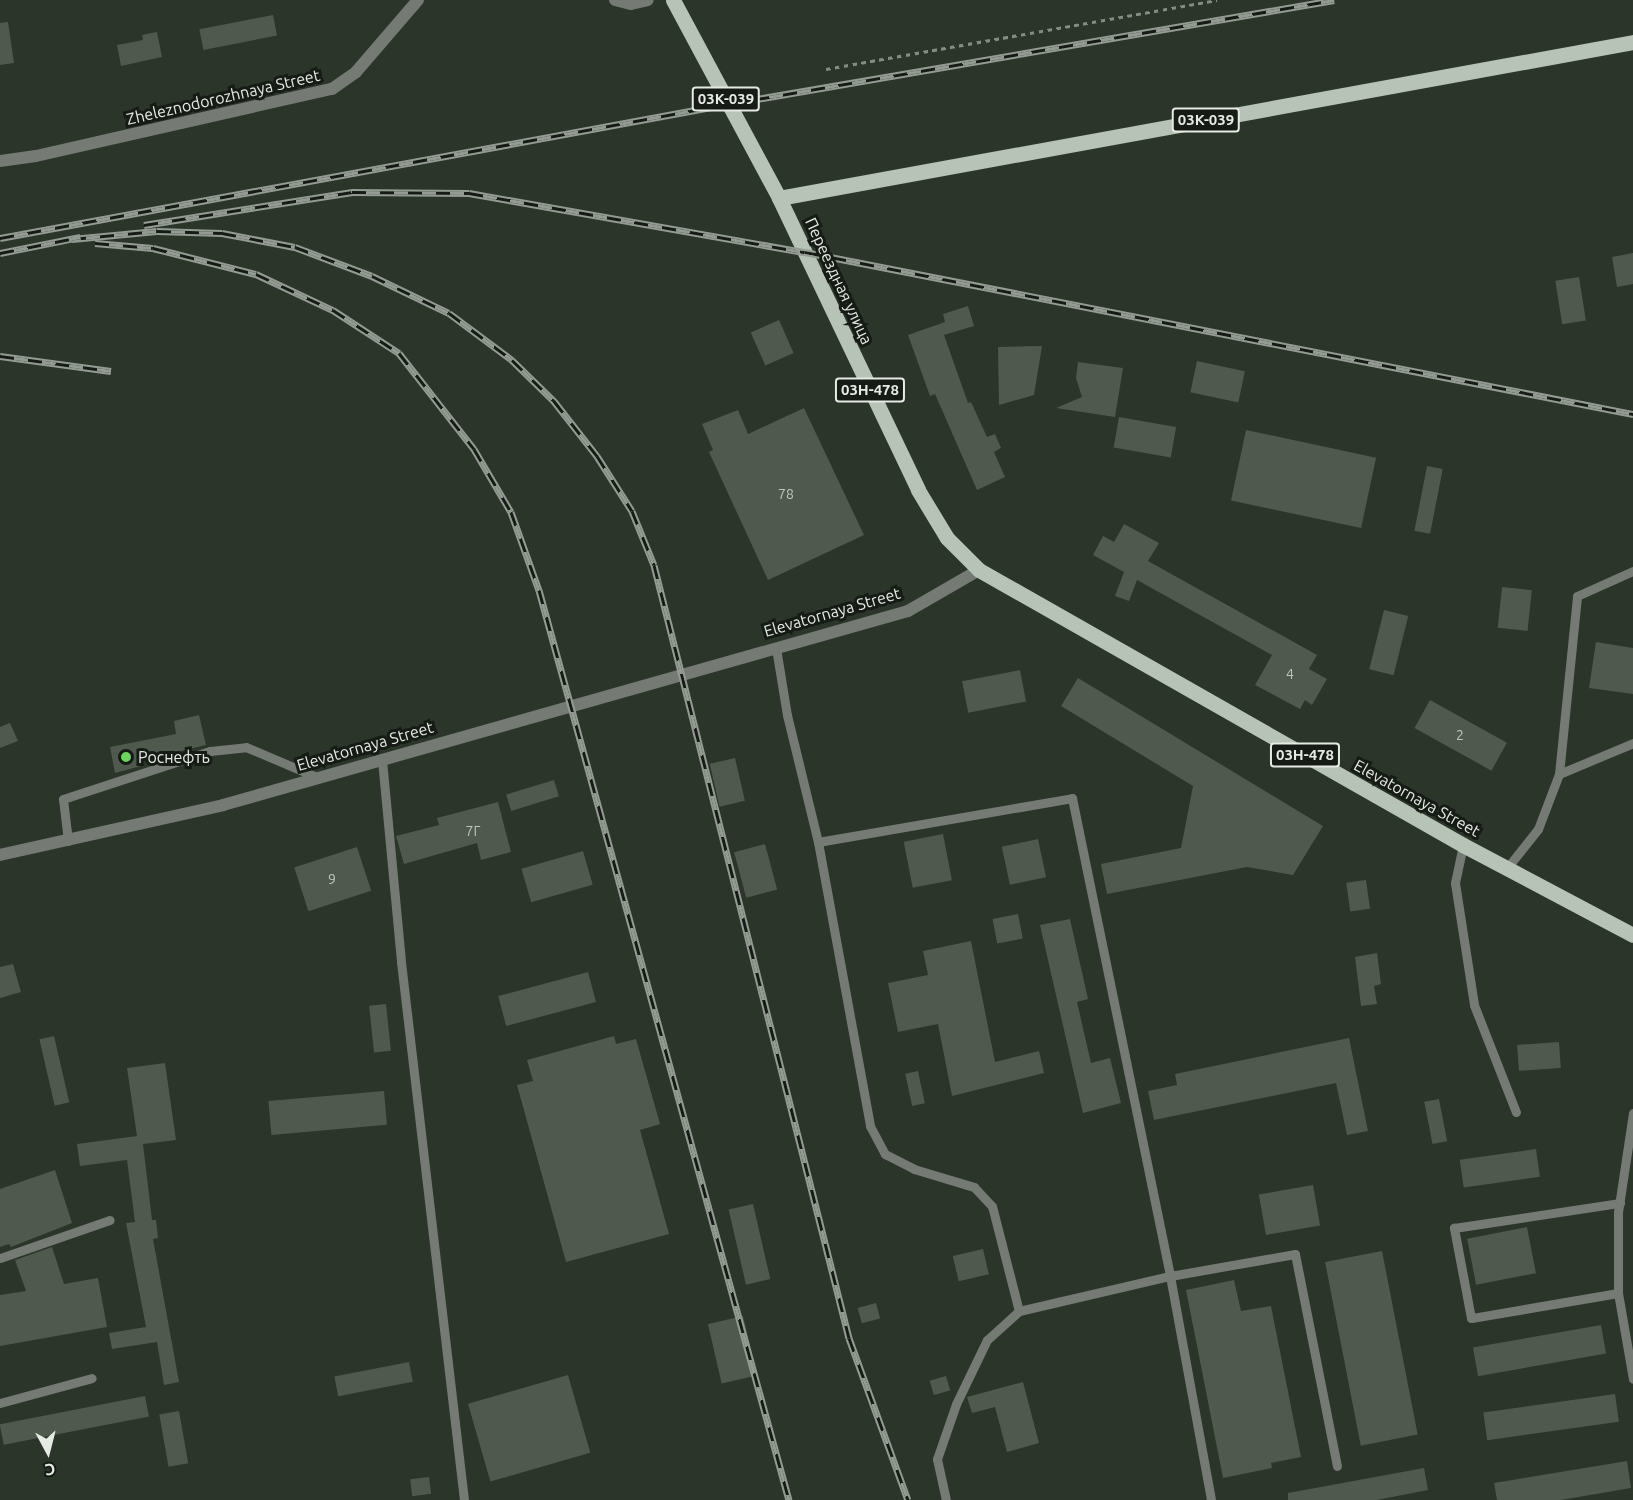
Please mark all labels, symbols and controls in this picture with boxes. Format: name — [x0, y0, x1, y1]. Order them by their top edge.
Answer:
street label: Zheleznodorozhnaya Street — [124, 65, 322, 129]
road number: 03К-039 — [692, 87, 760, 111]
road number: 03К-039 — [1172, 108, 1240, 132]
street label: Переездная улица — [801, 215, 877, 347]
road number: 03Н-478 — [834, 378, 906, 402]
house number: 78 — [778, 486, 794, 502]
street label: Elevatornaya Street — [761, 583, 903, 641]
house number: 4 — [1286, 666, 1294, 682]
street label: Elevatornaya Street — [294, 717, 436, 775]
house number: 2 — [1456, 727, 1464, 743]
road number: 03Н-478 — [1269, 743, 1341, 767]
place label: Роснефть — [138, 747, 210, 767]
marker: Роснефть — [119, 750, 133, 764]
street label: Elevatornaya Street — [1351, 755, 1483, 841]
house number: 7Г — [466, 823, 480, 839]
house number: 9 — [328, 871, 336, 887]
north arrow — [18, 1422, 78, 1482]
text: С — [44, 1460, 56, 1479]

